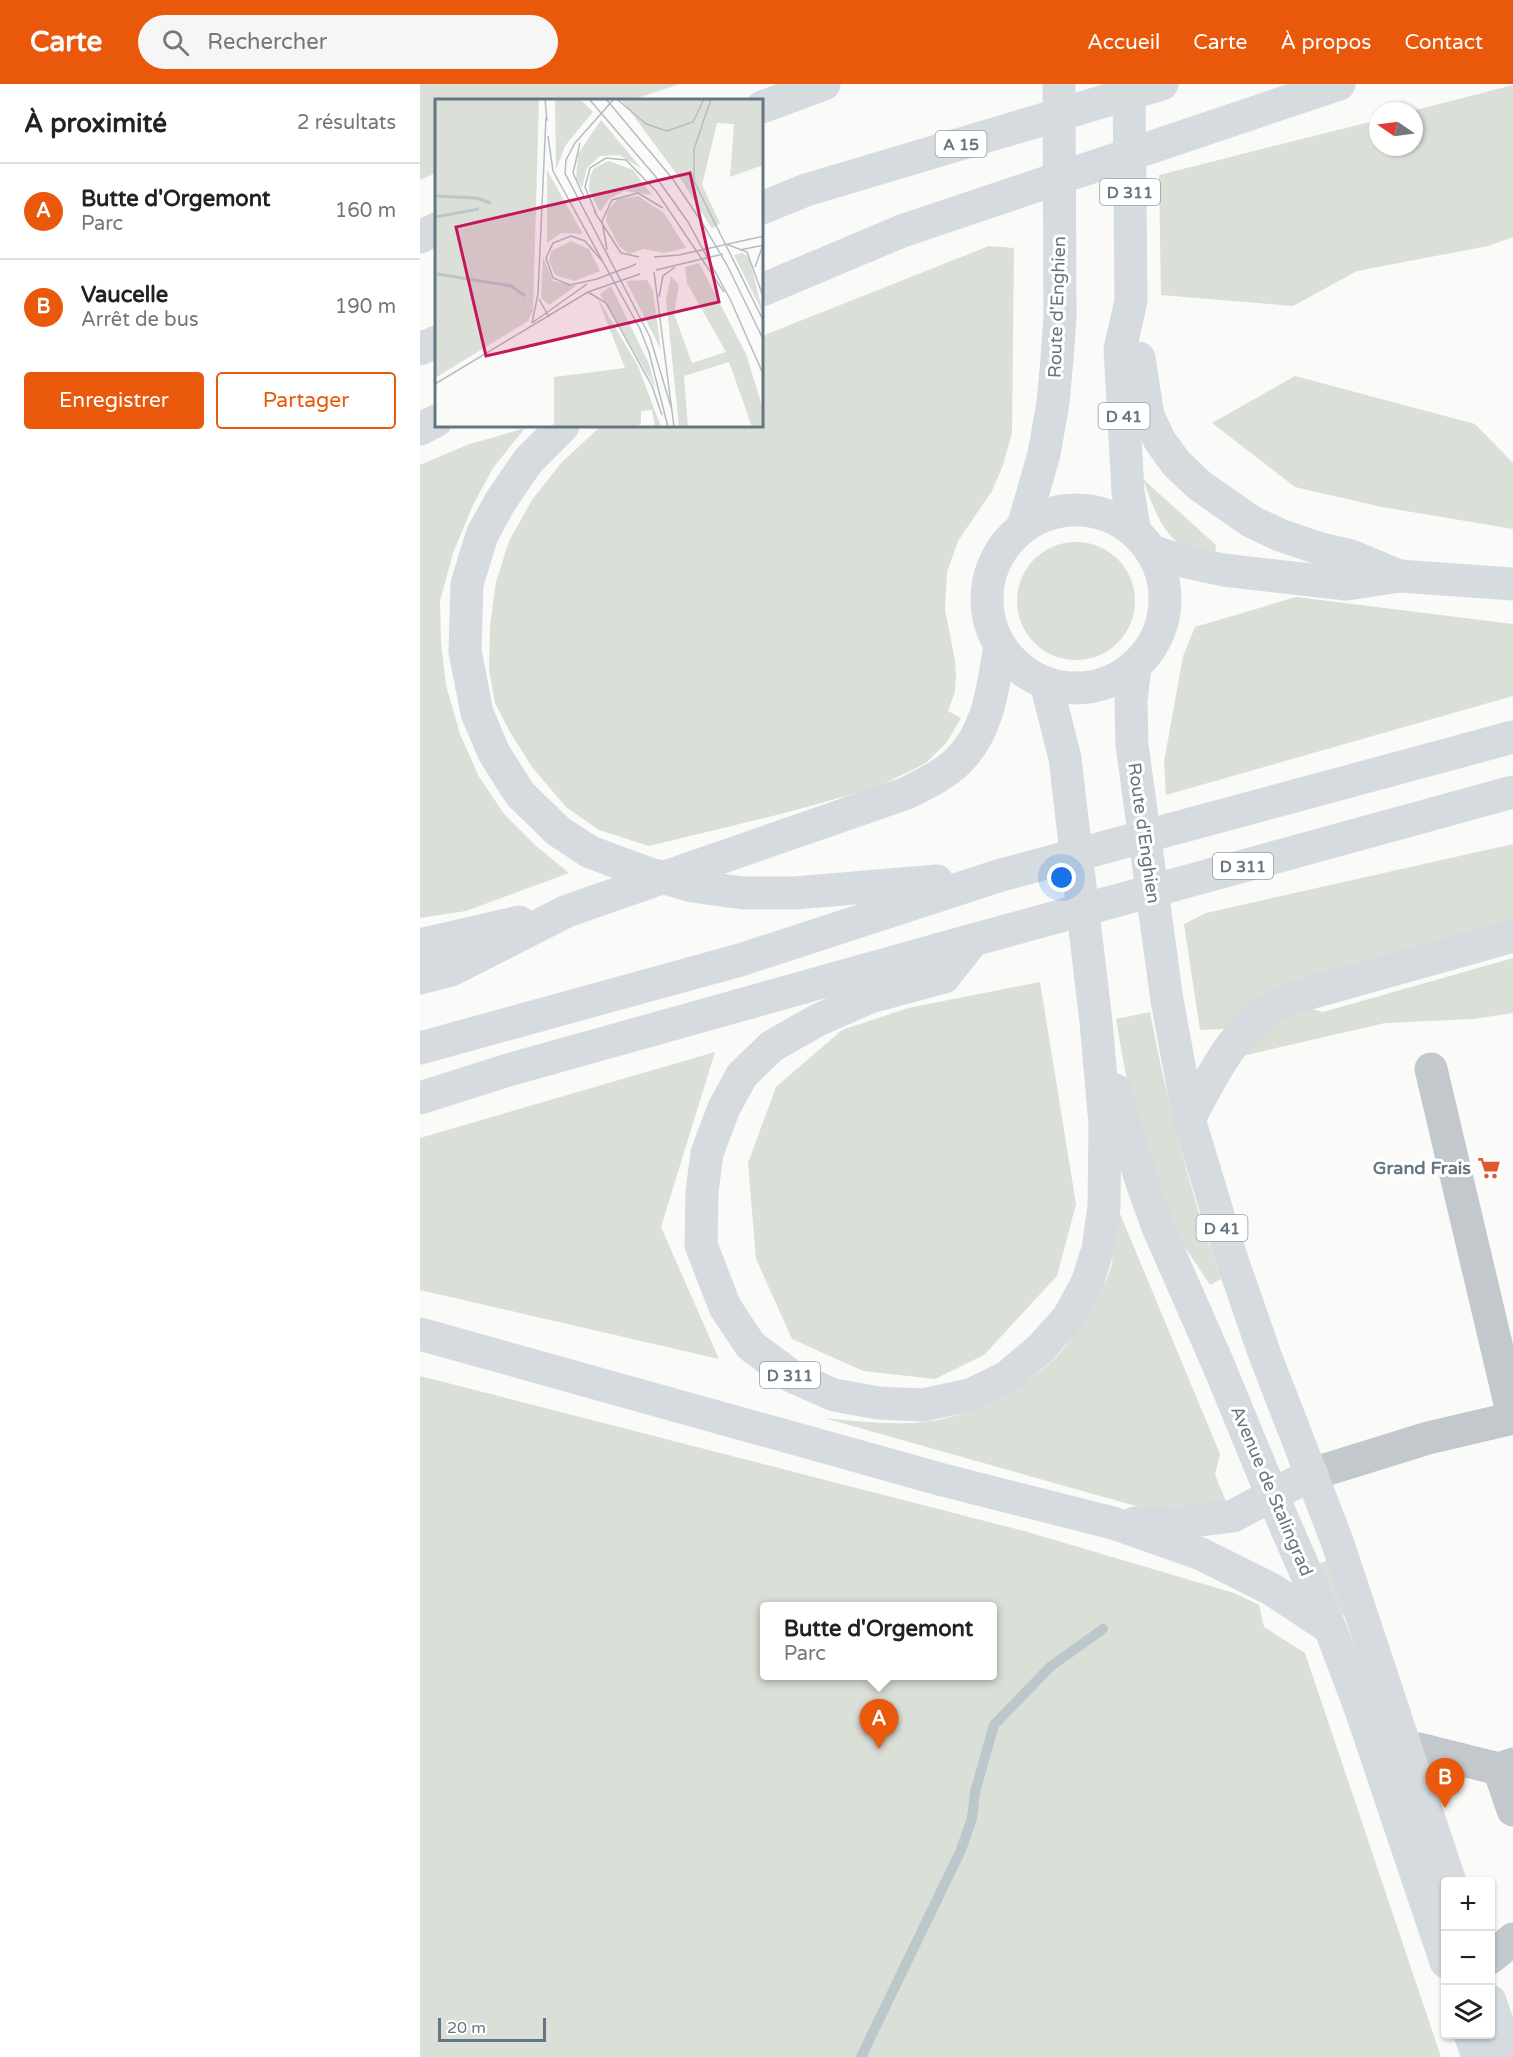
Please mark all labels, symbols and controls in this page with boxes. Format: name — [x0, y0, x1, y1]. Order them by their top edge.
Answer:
search box — [138, 15, 558, 69]
text: Carte — [30, 25, 102, 59]
icon: search — [159, 26, 192, 59]
text: Rechercher — [207, 29, 327, 55]
text: Accueil — [1087, 30, 1160, 55]
text: Carte — [1193, 30, 1247, 55]
text: À propos — [1280, 30, 1371, 55]
text: Contact — [1404, 30, 1483, 55]
inset map — [435, 99, 764, 428]
north arrow — [1369, 102, 1423, 156]
text: À proximité — [24, 108, 167, 139]
text: 2 résultats — [297, 111, 396, 135]
road number: A 15 — [936, 131, 986, 157]
road number: D 311 — [1100, 179, 1160, 205]
text: Butte d'Orgemont — [81, 186, 270, 212]
text: A — [36, 199, 51, 223]
text: 160 m — [335, 199, 396, 223]
text: Parc — [81, 212, 123, 236]
street label: Route d'Enghien — [1044, 236, 1070, 378]
text: Vaucelle — [81, 282, 168, 308]
text: B — [37, 295, 50, 319]
text: 190 m — [335, 295, 396, 319]
text: Arrêt de bus — [81, 308, 199, 332]
button: Enregistrer — [24, 372, 204, 429]
button: Partager — [216, 372, 396, 429]
road number: D 41 — [1098, 403, 1150, 429]
street label: Route d'Enghien — [1123, 761, 1165, 905]
road number: D 311 — [1213, 853, 1273, 879]
your location — [1047, 863, 1076, 892]
supermarket icon: Grand Frais — [1476, 1155, 1502, 1181]
place label: Grand Frais — [1373, 1157, 1471, 1179]
road number: D 41 — [1196, 1215, 1248, 1241]
road number: D 311 — [760, 1362, 820, 1388]
street label: Avenue de Stalingrad — [1226, 1403, 1318, 1579]
popup — [760, 1602, 997, 1680]
text: Butte d'Orgemont — [784, 1616, 973, 1642]
text: Parc — [784, 1642, 826, 1666]
pin: A — [860, 1700, 898, 1749]
pin: B — [1426, 1758, 1464, 1808]
map controls — [1441, 1877, 1495, 2039]
button: + — [1441, 1877, 1495, 1931]
button: − — [1441, 1931, 1495, 1985]
button: layers — [1441, 1985, 1495, 2039]
scale bar — [438, 2015, 546, 2042]
text: 20 m — [447, 2018, 486, 2038]

